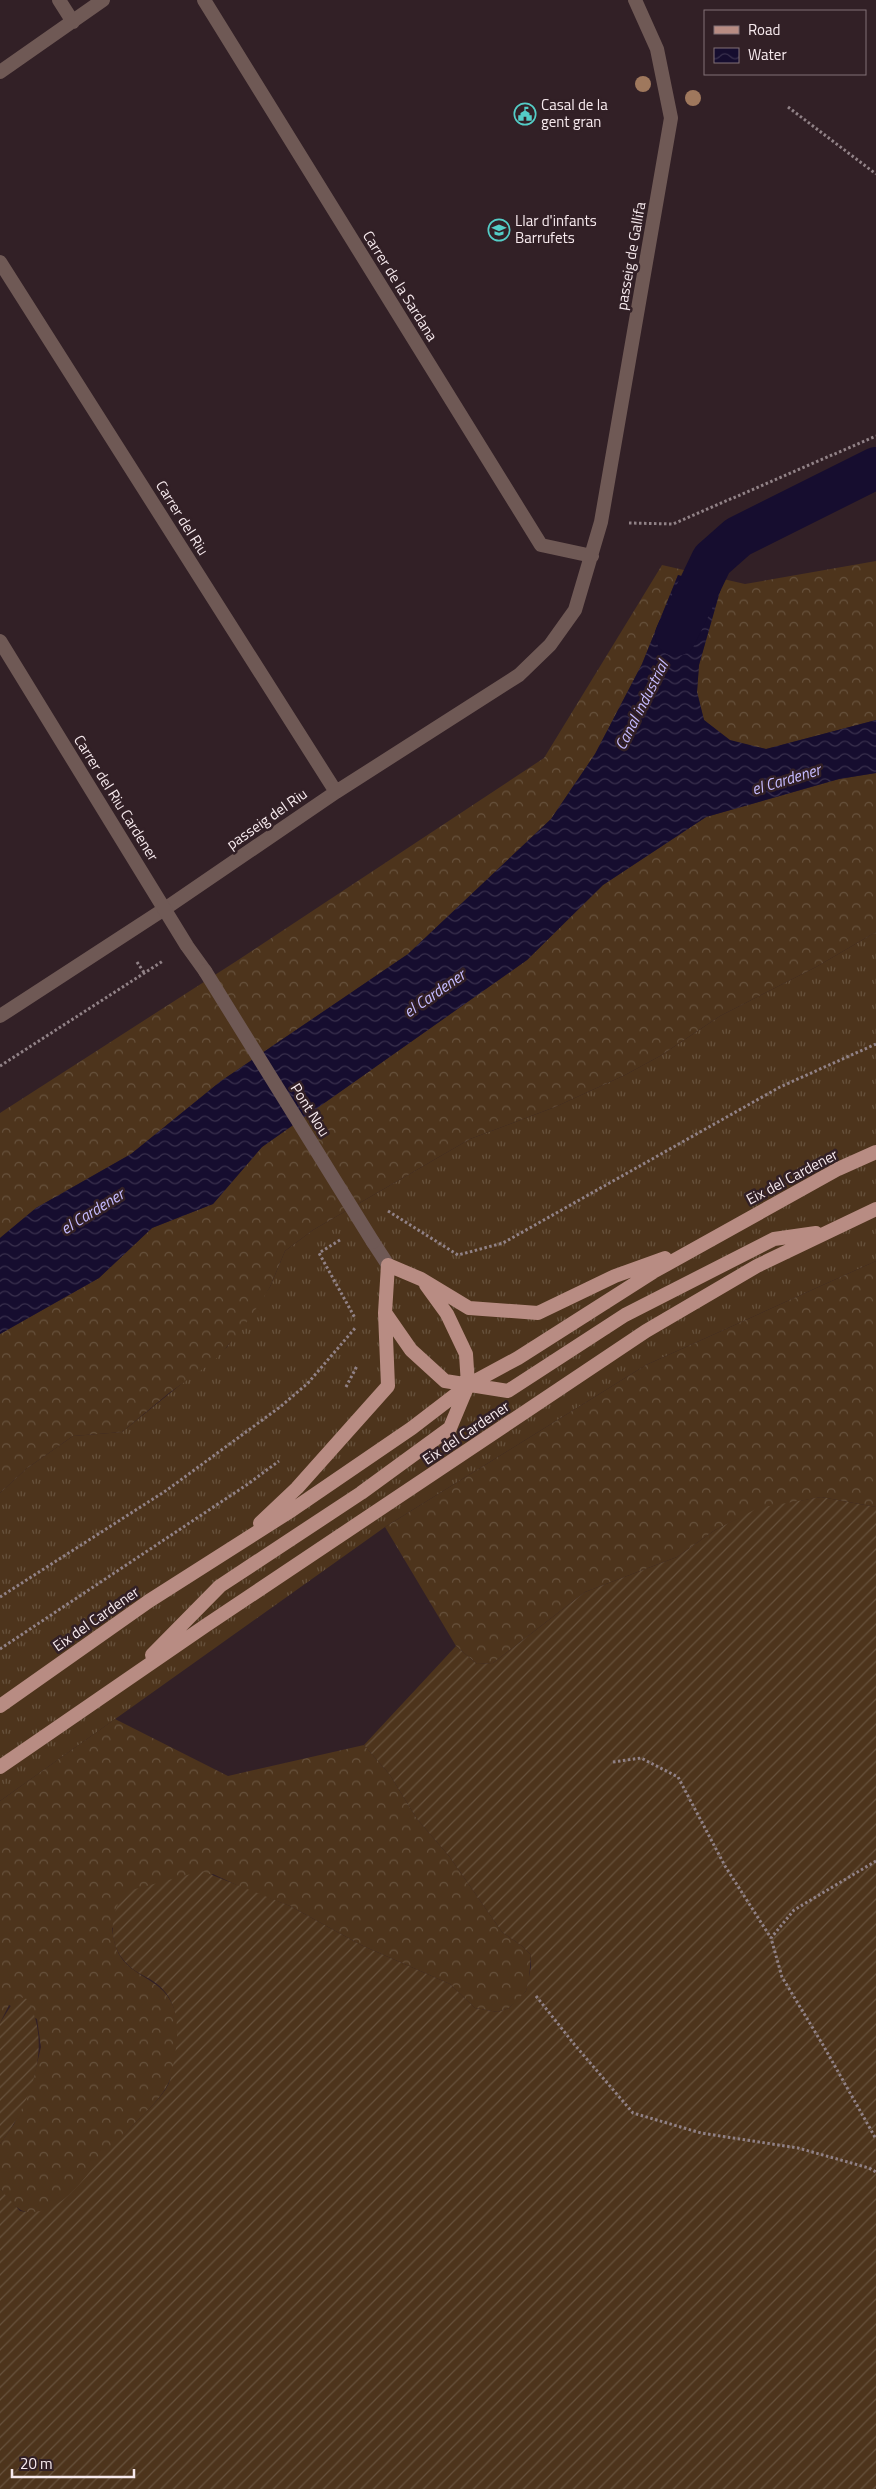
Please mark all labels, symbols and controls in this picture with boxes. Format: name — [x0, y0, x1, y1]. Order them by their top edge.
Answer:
legend — [704, 10, 866, 75]
text: Road — [748, 18, 780, 41]
text: Water — [748, 43, 787, 66]
place label: Casal de la gent gran — [541, 93, 608, 133]
public building icon: Casal de la gent gran — [513, 102, 537, 126]
street label: passeig de Gallifa — [610, 200, 651, 312]
place label: Llar d'infants Barrufets — [515, 209, 597, 249]
school or university icon: Llar d'infants Barrufets — [487, 218, 511, 242]
street label: Carrer de la Sardana — [357, 226, 444, 346]
street label: Carrer del Riu — [150, 476, 215, 560]
water label: Canal industrial — [608, 655, 675, 754]
street label: Carrer del Riu Cardener — [68, 730, 165, 865]
water label: el Cardener — [749, 757, 825, 801]
street label: passeig del Riu — [222, 782, 312, 855]
water label: el Cardener — [398, 962, 472, 1023]
street label: Pont Nou — [285, 1079, 336, 1141]
street label: Eix del Cardener — [742, 1143, 842, 1210]
water label: el Cardener — [56, 1181, 130, 1240]
street label: Eix del Cardener — [417, 1395, 514, 1470]
street label: Eix del Cardener — [48, 1580, 144, 1657]
scale bar — [12, 2446, 135, 2478]
text: 20 m — [20, 2452, 53, 2475]

